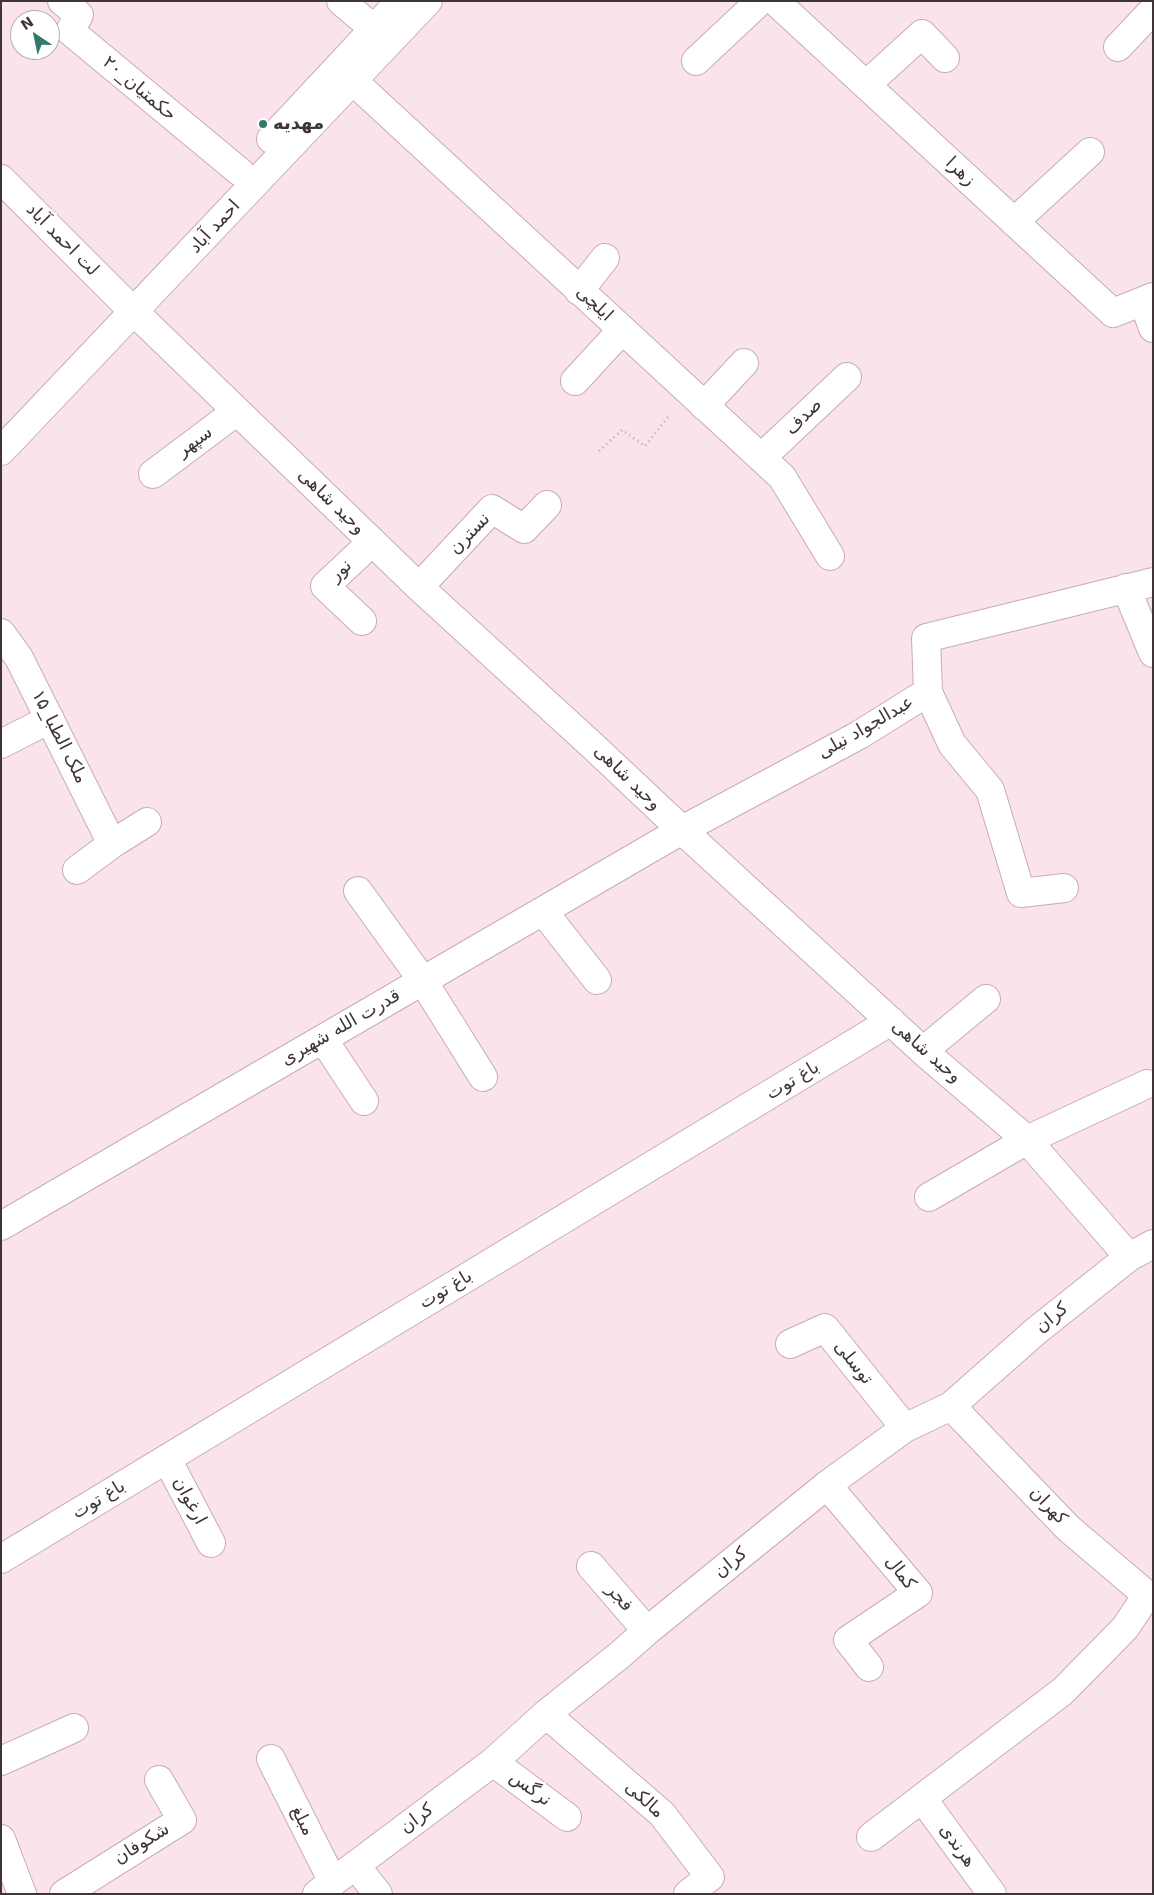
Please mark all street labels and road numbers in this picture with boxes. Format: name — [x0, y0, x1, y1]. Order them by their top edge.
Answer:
street label: ۲۰_حکمتیان — [98, 52, 180, 126]
street label: زهرا — [941, 153, 979, 191]
street label: احمد آباد — [185, 196, 245, 258]
street label: لت احمد آباد — [21, 199, 103, 281]
street label: ایلچی — [571, 282, 617, 326]
street label: صدف — [781, 394, 827, 440]
street label: سپهر — [173, 422, 217, 462]
street label: وحید شاهی — [293, 465, 369, 539]
street label: نسترن — [445, 509, 495, 559]
street label: نور — [325, 555, 357, 587]
street label: ۱۵_ملک الطبا — [26, 687, 92, 787]
street label: عبدالجواد نیلی — [814, 692, 918, 764]
street label: وحید شاهی — [589, 741, 665, 815]
street label: قدرت الله شهیری — [278, 985, 404, 1071]
street label: وحید شاهی — [887, 1016, 965, 1088]
street label: باغ توت — [762, 1057, 824, 1105]
street label: باغ توت — [415, 1266, 477, 1314]
street label: کران — [1031, 1298, 1073, 1338]
street label: توسلی — [829, 1337, 877, 1389]
street label: ارغوان — [168, 1474, 210, 1528]
street label: باغ توت — [68, 1476, 130, 1524]
street label: کهران — [1025, 1482, 1071, 1530]
street label: کران — [710, 1543, 752, 1583]
street label: کمال — [880, 1552, 920, 1594]
street label: فجر — [601, 1580, 637, 1616]
street label: نرگس — [505, 1767, 555, 1811]
street label: مالکی — [620, 1777, 668, 1823]
street label: کران — [396, 1799, 438, 1839]
street label: مبلغ — [285, 1802, 319, 1840]
street label: شکوفان — [110, 1819, 174, 1869]
street label: هرندی — [934, 1820, 980, 1872]

